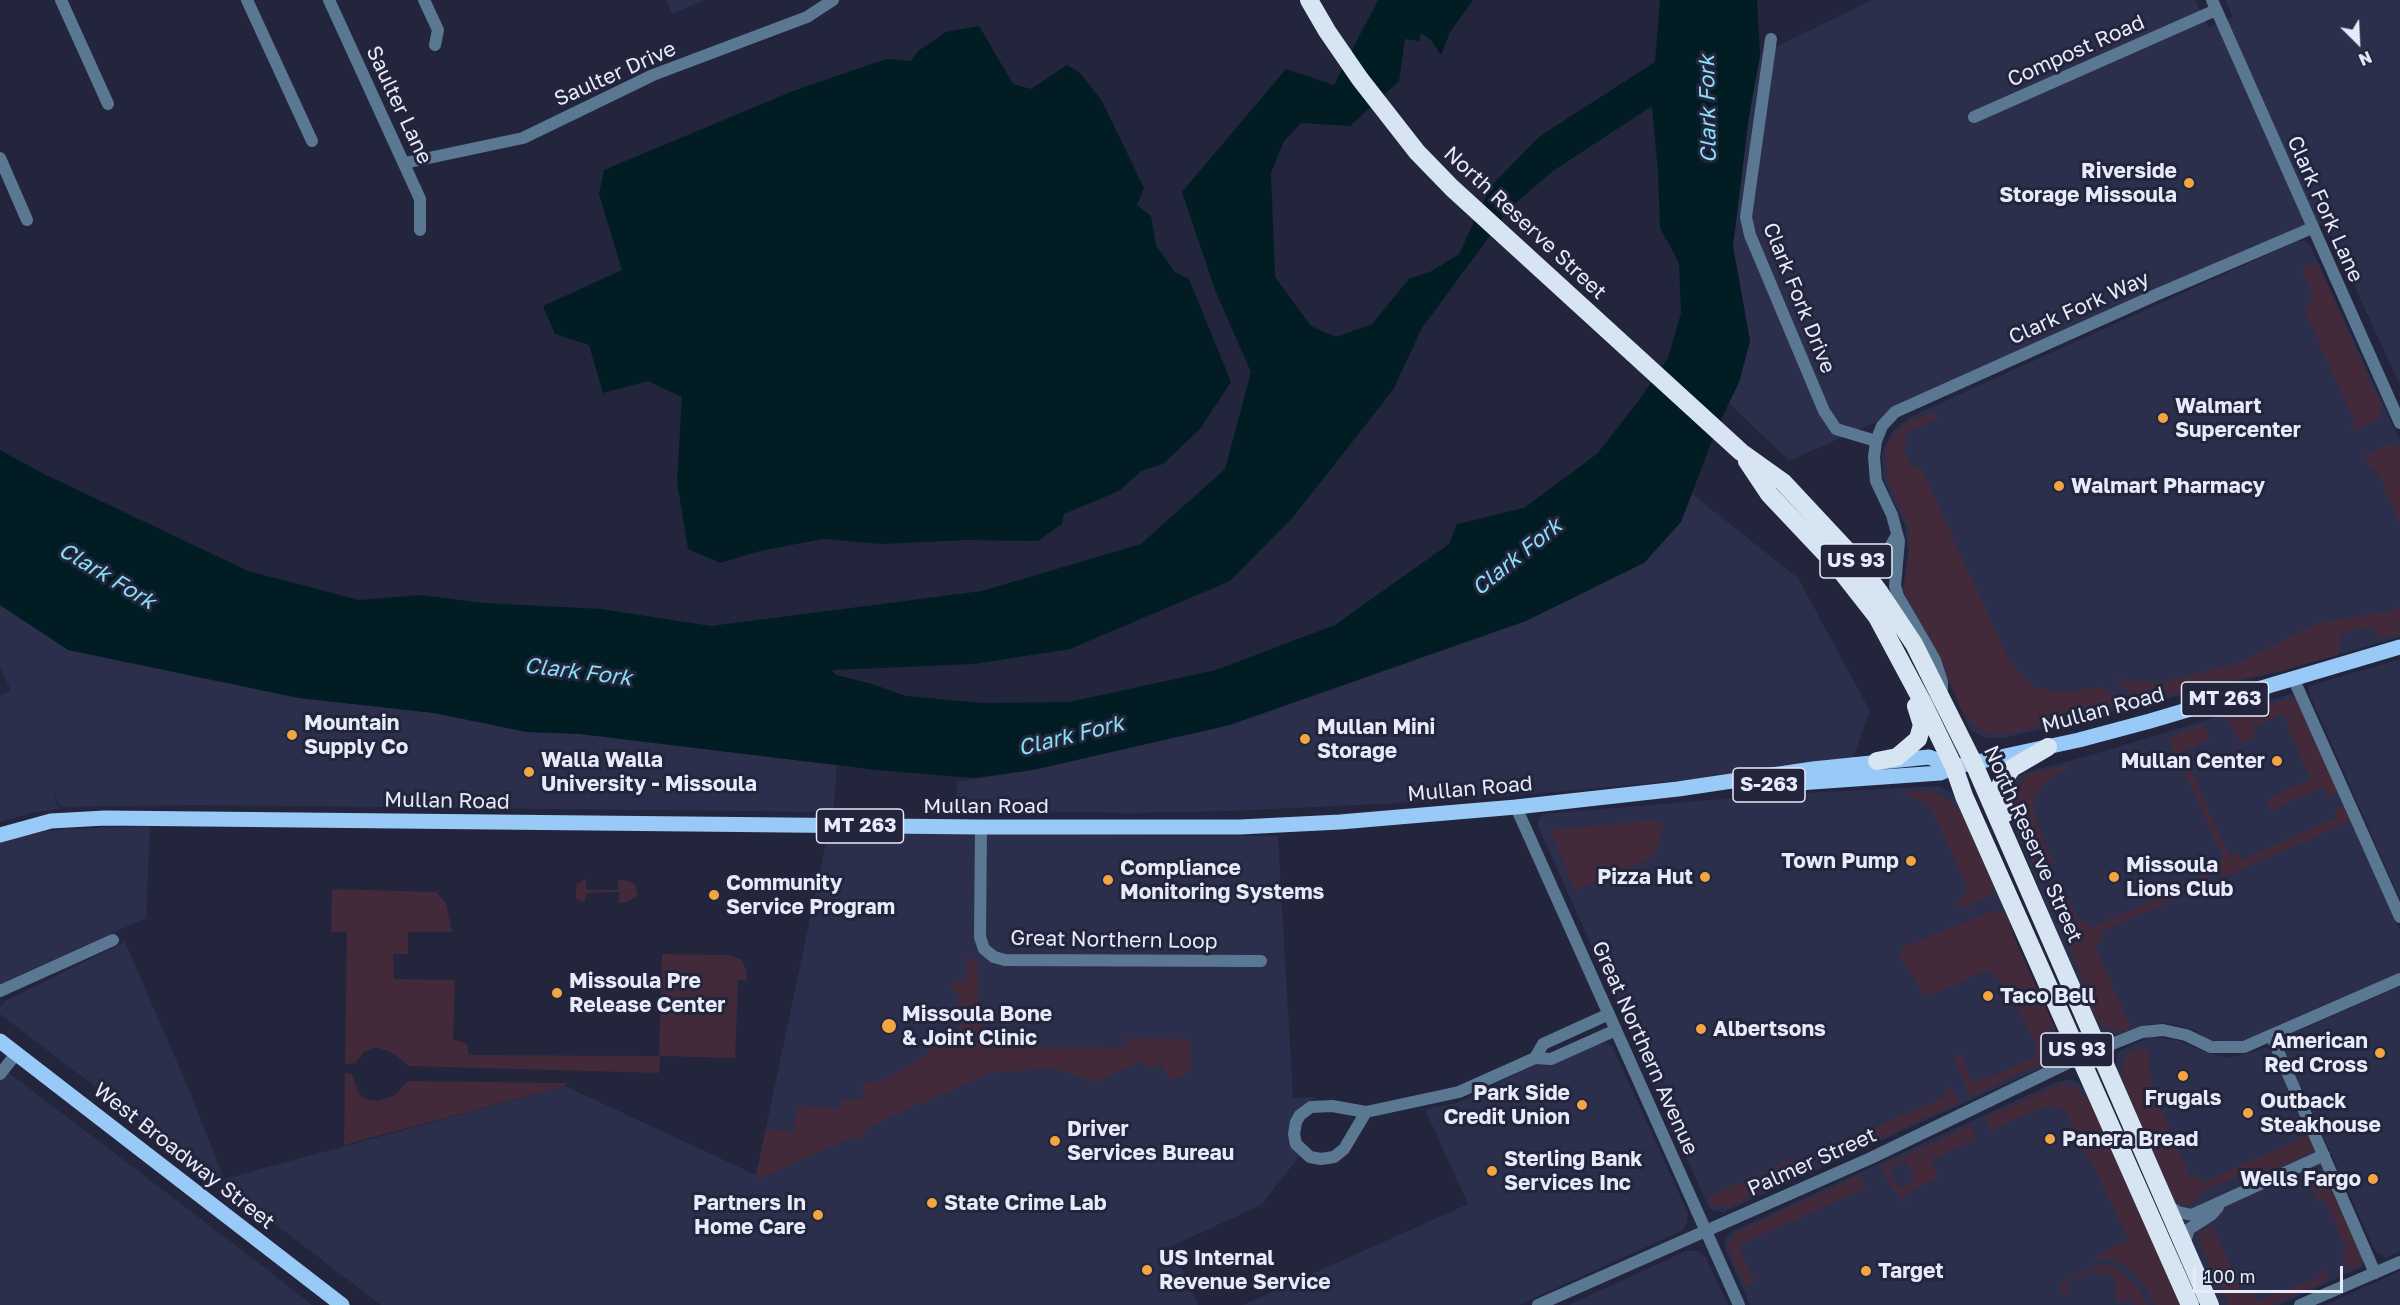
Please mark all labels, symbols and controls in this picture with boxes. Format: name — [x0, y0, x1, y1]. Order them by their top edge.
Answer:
street label: Compost Road — [2004, 10, 2148, 92]
north arrow — [2328, 12, 2388, 72]
street label: Saulter Drive — [550, 36, 680, 112]
street label: Saulter Lane — [361, 42, 437, 168]
text: N — [2356, 47, 2375, 70]
water label: Clark Fork — [1694, 55, 1722, 163]
street label: Clark Fork Lane — [2281, 132, 2369, 286]
street label: North Reserve Street — [1439, 141, 1611, 305]
place label: Riverside Storage Missoula — [1999, 158, 2177, 208]
marker: Riverside Storage Missoula — [2182, 176, 2196, 190]
street label: Clark Fork Drive — [1757, 219, 1841, 377]
street label: Clark Fork Way — [2005, 266, 2153, 350]
place label: Walmart Supercenter — [2175, 393, 2301, 443]
marker: Walmart Supercenter — [2156, 411, 2170, 425]
place label: Walmart Pharmacy — [2071, 473, 2265, 499]
marker: Walmart Pharmacy — [2052, 479, 2066, 493]
water label: Clark Fork — [1467, 513, 1567, 601]
water label: Clark Fork — [54, 537, 160, 615]
road number: US 93 — [1820, 544, 1892, 578]
water label: Clark Fork — [523, 652, 633, 692]
street label: Mullan Road — [2039, 682, 2167, 738]
road number: MT 263 — [2182, 682, 2268, 716]
place label: Mountain Supply Co — [304, 710, 408, 760]
water label: Clark Fork — [1015, 710, 1127, 762]
place label: Mullan Mini Storage — [1317, 714, 1435, 764]
marker: Mountain Supply Co — [285, 728, 299, 742]
marker: Mullan Mini Storage — [1298, 732, 1312, 746]
street label: North Reserve Street — [1978, 742, 2088, 946]
place label: Walla Walla University - Missoula — [541, 747, 757, 797]
place label: Mullan Center — [2121, 748, 2265, 774]
marker: Mullan Center — [2270, 754, 2284, 768]
marker: Walla Walla University - Missoula — [522, 765, 536, 779]
road number: S-263 — [1733, 768, 1805, 802]
street label: Mullan Road — [1406, 771, 1534, 807]
street label: Mullan Road — [384, 787, 510, 815]
street label: Mullan Road — [923, 793, 1049, 819]
road number: MT 263 — [816, 809, 904, 843]
place label: Town Pump — [1781, 848, 1899, 874]
place label: Missoula Lions Club — [2126, 852, 2233, 902]
marker: Town Pump — [1904, 854, 1918, 868]
place label: Compliance Monitoring Systems — [1120, 855, 1324, 905]
place label: Pizza Hut — [1597, 864, 1693, 890]
place label: Community Service Program — [726, 870, 895, 920]
marker: Pizza Hut — [1698, 870, 1712, 884]
marker: Missoula Lions Club — [2107, 870, 2121, 884]
marker: Compliance Monitoring Systems — [1101, 873, 1115, 887]
marker: Community Service Program — [707, 888, 721, 902]
street label: Great Northern Loop — [1010, 926, 1218, 954]
street label: Great Northern Avenue — [1586, 937, 1704, 1159]
place label: Missoula Pre Release Center — [569, 968, 726, 1018]
place label: Taco Bell — [2000, 983, 2095, 1009]
marker: Missoula Pre Release Center — [550, 986, 564, 1000]
marker: Taco Bell — [1981, 989, 1995, 1003]
place label: Missoula Bone & Joint Clinic — [902, 1001, 1052, 1051]
place label: Albertsons — [1713, 1016, 1826, 1042]
marker: Missoula Bone & Joint Clinic — [880, 1017, 898, 1035]
marker: Albertsons — [1694, 1022, 1708, 1036]
place label: American Red Cross — [2264, 1028, 2368, 1078]
road number: US 93 — [2041, 1033, 2113, 1067]
marker: American Red Cross — [2373, 1046, 2387, 1060]
marker: Frugals — [2176, 1069, 2190, 1083]
street label: West Broadway Street — [88, 1077, 280, 1235]
place label: Park Side Credit Union — [1443, 1080, 1570, 1130]
place label: Frugals — [2144, 1085, 2222, 1111]
place label: Outback Steakhouse — [2260, 1088, 2381, 1138]
marker: Park Side Credit Union — [1575, 1098, 1589, 1112]
marker: Outback Steakhouse — [2241, 1106, 2255, 1120]
place label: Driver Services Bureau — [1067, 1116, 1234, 1166]
street label: Palmer Street — [1744, 1122, 1880, 1202]
place label: Panera Bread — [2062, 1126, 2199, 1152]
marker: Panera Bread — [2043, 1132, 2057, 1146]
marker: Driver Services Bureau — [1048, 1134, 1062, 1148]
place label: Sterling Bank Services Inc — [1504, 1146, 1642, 1196]
marker: Sterling Bank Services Inc — [1485, 1164, 1499, 1178]
place label: Wells Fargo — [2240, 1166, 2361, 1192]
marker: Wells Fargo — [2366, 1172, 2380, 1186]
place label: Partners In Home Care — [693, 1190, 806, 1240]
place label: State Crime Lab — [944, 1190, 1107, 1216]
marker: State Crime Lab — [925, 1196, 939, 1210]
marker: Partners In Home Care — [811, 1208, 825, 1222]
place label: US Internal Revenue Service — [1159, 1245, 1331, 1295]
scale bar — [2196, 1254, 2346, 1292]
place label: Target — [1878, 1258, 1944, 1284]
marker: US Internal Revenue Service — [1140, 1263, 1154, 1277]
marker: Target — [1859, 1264, 1873, 1278]
text: 100 m — [2204, 1265, 2255, 1287]

